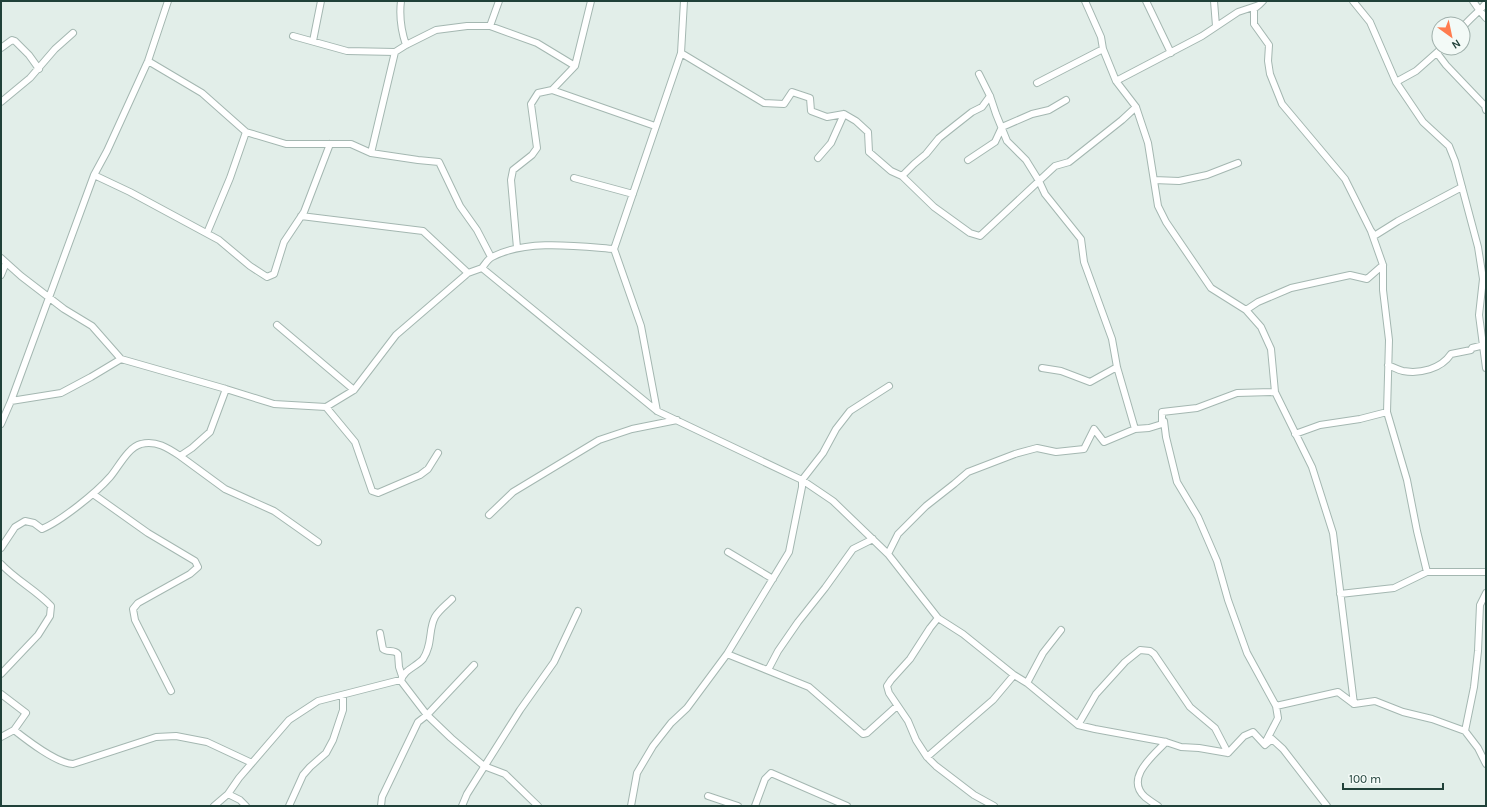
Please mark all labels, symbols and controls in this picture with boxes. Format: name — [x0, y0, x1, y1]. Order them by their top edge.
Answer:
north arrow — [1431, 16, 1471, 56]
text: N — [1449, 36, 1463, 52]
scale bar — [1343, 765, 1443, 791]
text: 100 m — [1349, 772, 1381, 786]

